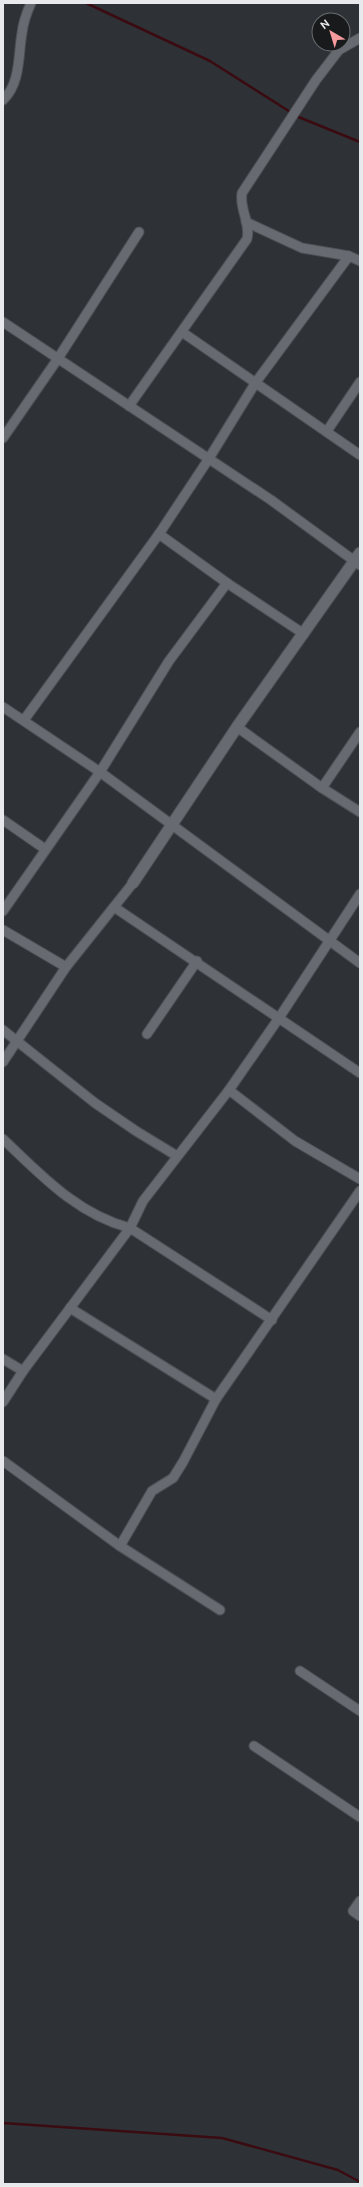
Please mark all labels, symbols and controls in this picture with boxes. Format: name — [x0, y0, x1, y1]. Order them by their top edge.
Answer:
north arrow — [311, 12, 351, 52]
text: N — [318, 17, 332, 31]

